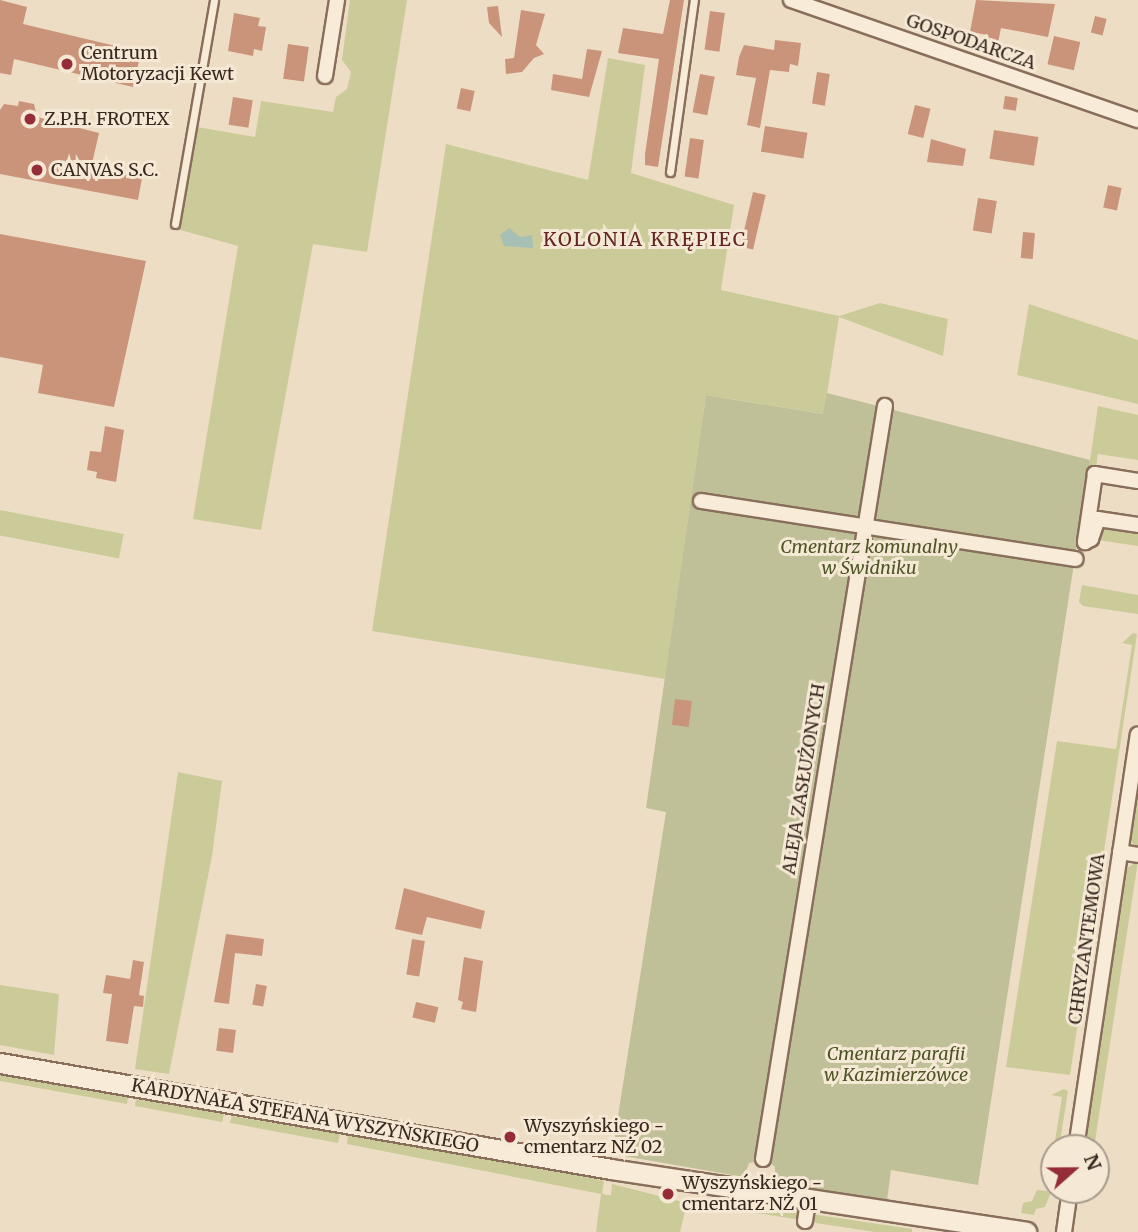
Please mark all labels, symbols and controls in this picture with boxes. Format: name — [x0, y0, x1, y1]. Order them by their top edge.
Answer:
street label: GOSPODARCZA — [903, 10, 1039, 74]
place label: Centrum Motoryzacji Kewt — [81, 43, 234, 86]
marker: Centrum Motoryzacji Kewt — [59, 56, 75, 72]
place label: Z.P.H. FROTEX — [44, 108, 169, 130]
marker: Z.P.H. FROTEX — [22, 111, 38, 127]
place label: CANVAS S.C. — [51, 159, 159, 181]
marker: CANVAS S.C. — [29, 162, 45, 178]
district label: KOLONIA KRĘPIEC — [545, 229, 745, 251]
park label: Cmentarz komunalny w Świdniku — [780, 537, 958, 580]
street label: ALEJA ZASŁUŻONYCH — [778, 682, 830, 876]
street label: CHRYZANTEMOWA — [1064, 852, 1110, 1026]
park label: Cmentarz parafii w Kazimierzówce — [824, 1044, 968, 1086]
street label: KARDYNAŁA STEFANA WYSZYŃSKIEGO — [130, 1075, 480, 1157]
place label: Wyszyńskiego - cmentarz NŻ 02 — [524, 1116, 664, 1158]
marker: Wyszyńskiego - cmentarz NŻ 02 — [502, 1129, 518, 1145]
north arrow — [1040, 1134, 1110, 1204]
text: N — [1079, 1151, 1107, 1173]
place label: Wyszyńskiego - cmentarz NŻ 01 — [682, 1173, 822, 1216]
marker: Wyszyńskiego - cmentarz NŻ 01 — [660, 1186, 676, 1202]

